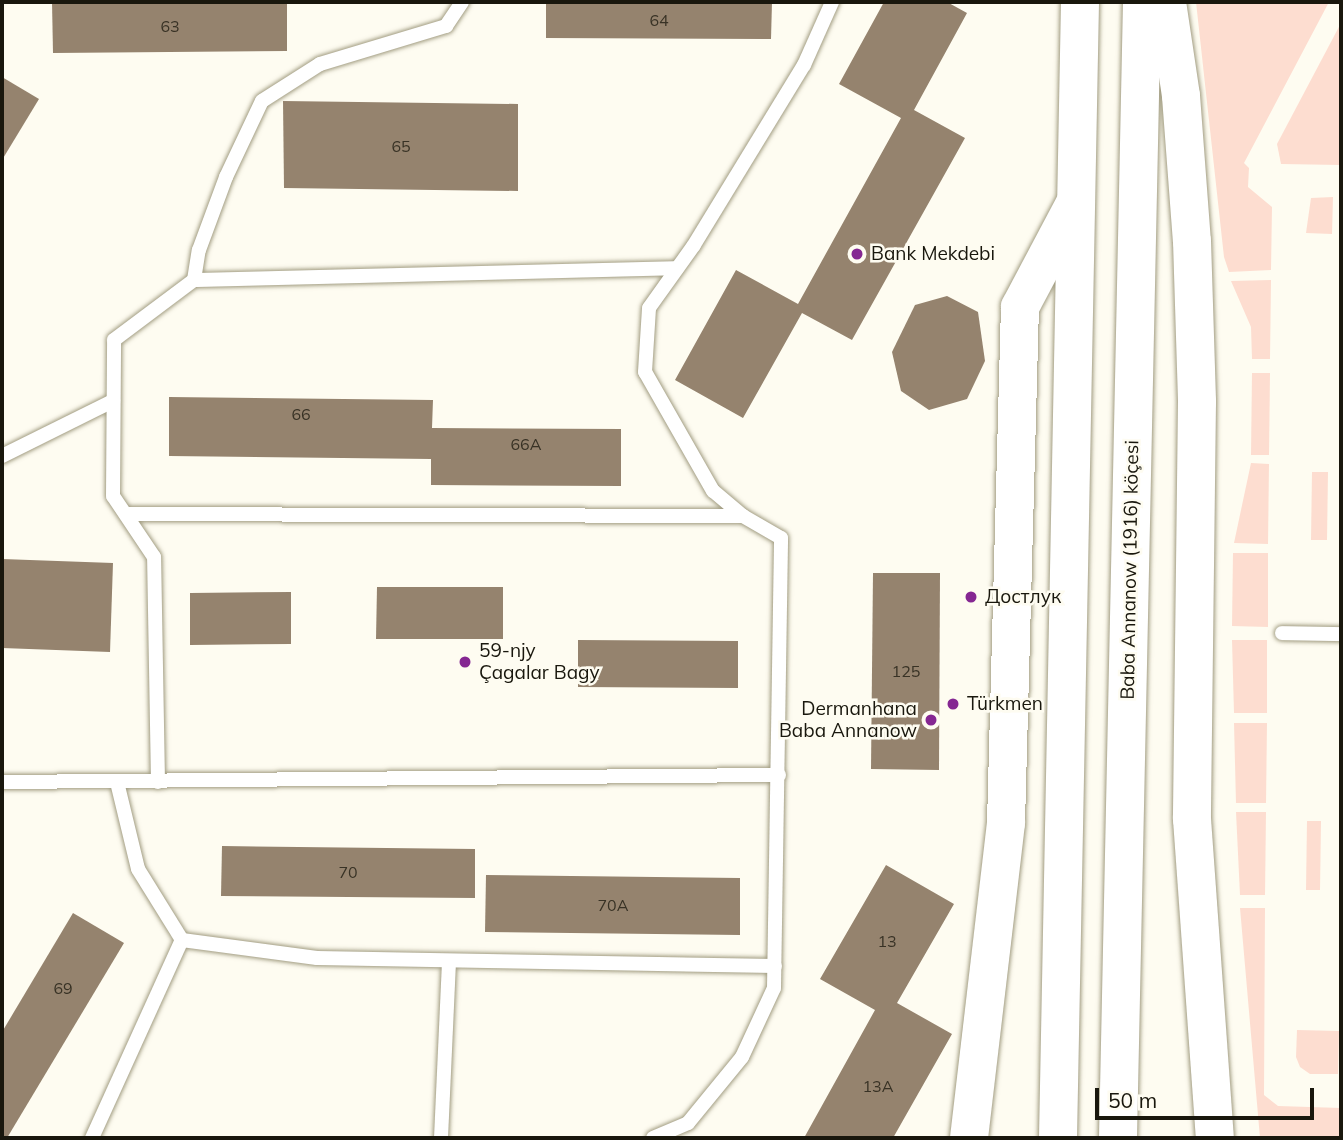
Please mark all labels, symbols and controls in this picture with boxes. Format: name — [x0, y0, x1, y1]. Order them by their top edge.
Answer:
house number: 64 — [649, 10, 669, 30]
house number: 63 — [160, 16, 180, 36]
house number: 65 — [391, 136, 411, 156]
place label: Bank Mekdebi — [871, 243, 995, 265]
marker: Bank Mekdebi — [849, 246, 865, 262]
house number: 66 — [291, 404, 311, 424]
house number: 66A — [511, 434, 541, 454]
street label: Baba Annanow (1916) köçesi — [1116, 440, 1144, 700]
place label: Достлук — [985, 586, 1061, 608]
marker: Достлук — [963, 589, 979, 605]
place label: 59-njy Çagalar Bagy — [479, 640, 600, 684]
marker: 59-njy Çagalar Bagy — [457, 654, 473, 670]
house number: 125 — [892, 661, 920, 681]
place label: Türkmen — [967, 693, 1043, 715]
marker: Türkmen — [945, 696, 961, 712]
place label: Dermanhana Baba Annanow — [779, 698, 917, 742]
marker: Dermanhana Baba Annanow — [923, 712, 939, 728]
house number: 70 — [338, 862, 358, 882]
house number: 70A — [598, 895, 628, 915]
house number: 13 — [877, 931, 897, 951]
house number: 69 — [53, 978, 73, 998]
scale bar — [1098, 1074, 1317, 1118]
house number: 13A — [863, 1076, 893, 1096]
text: 50 m — [1108, 1087, 1157, 1113]

